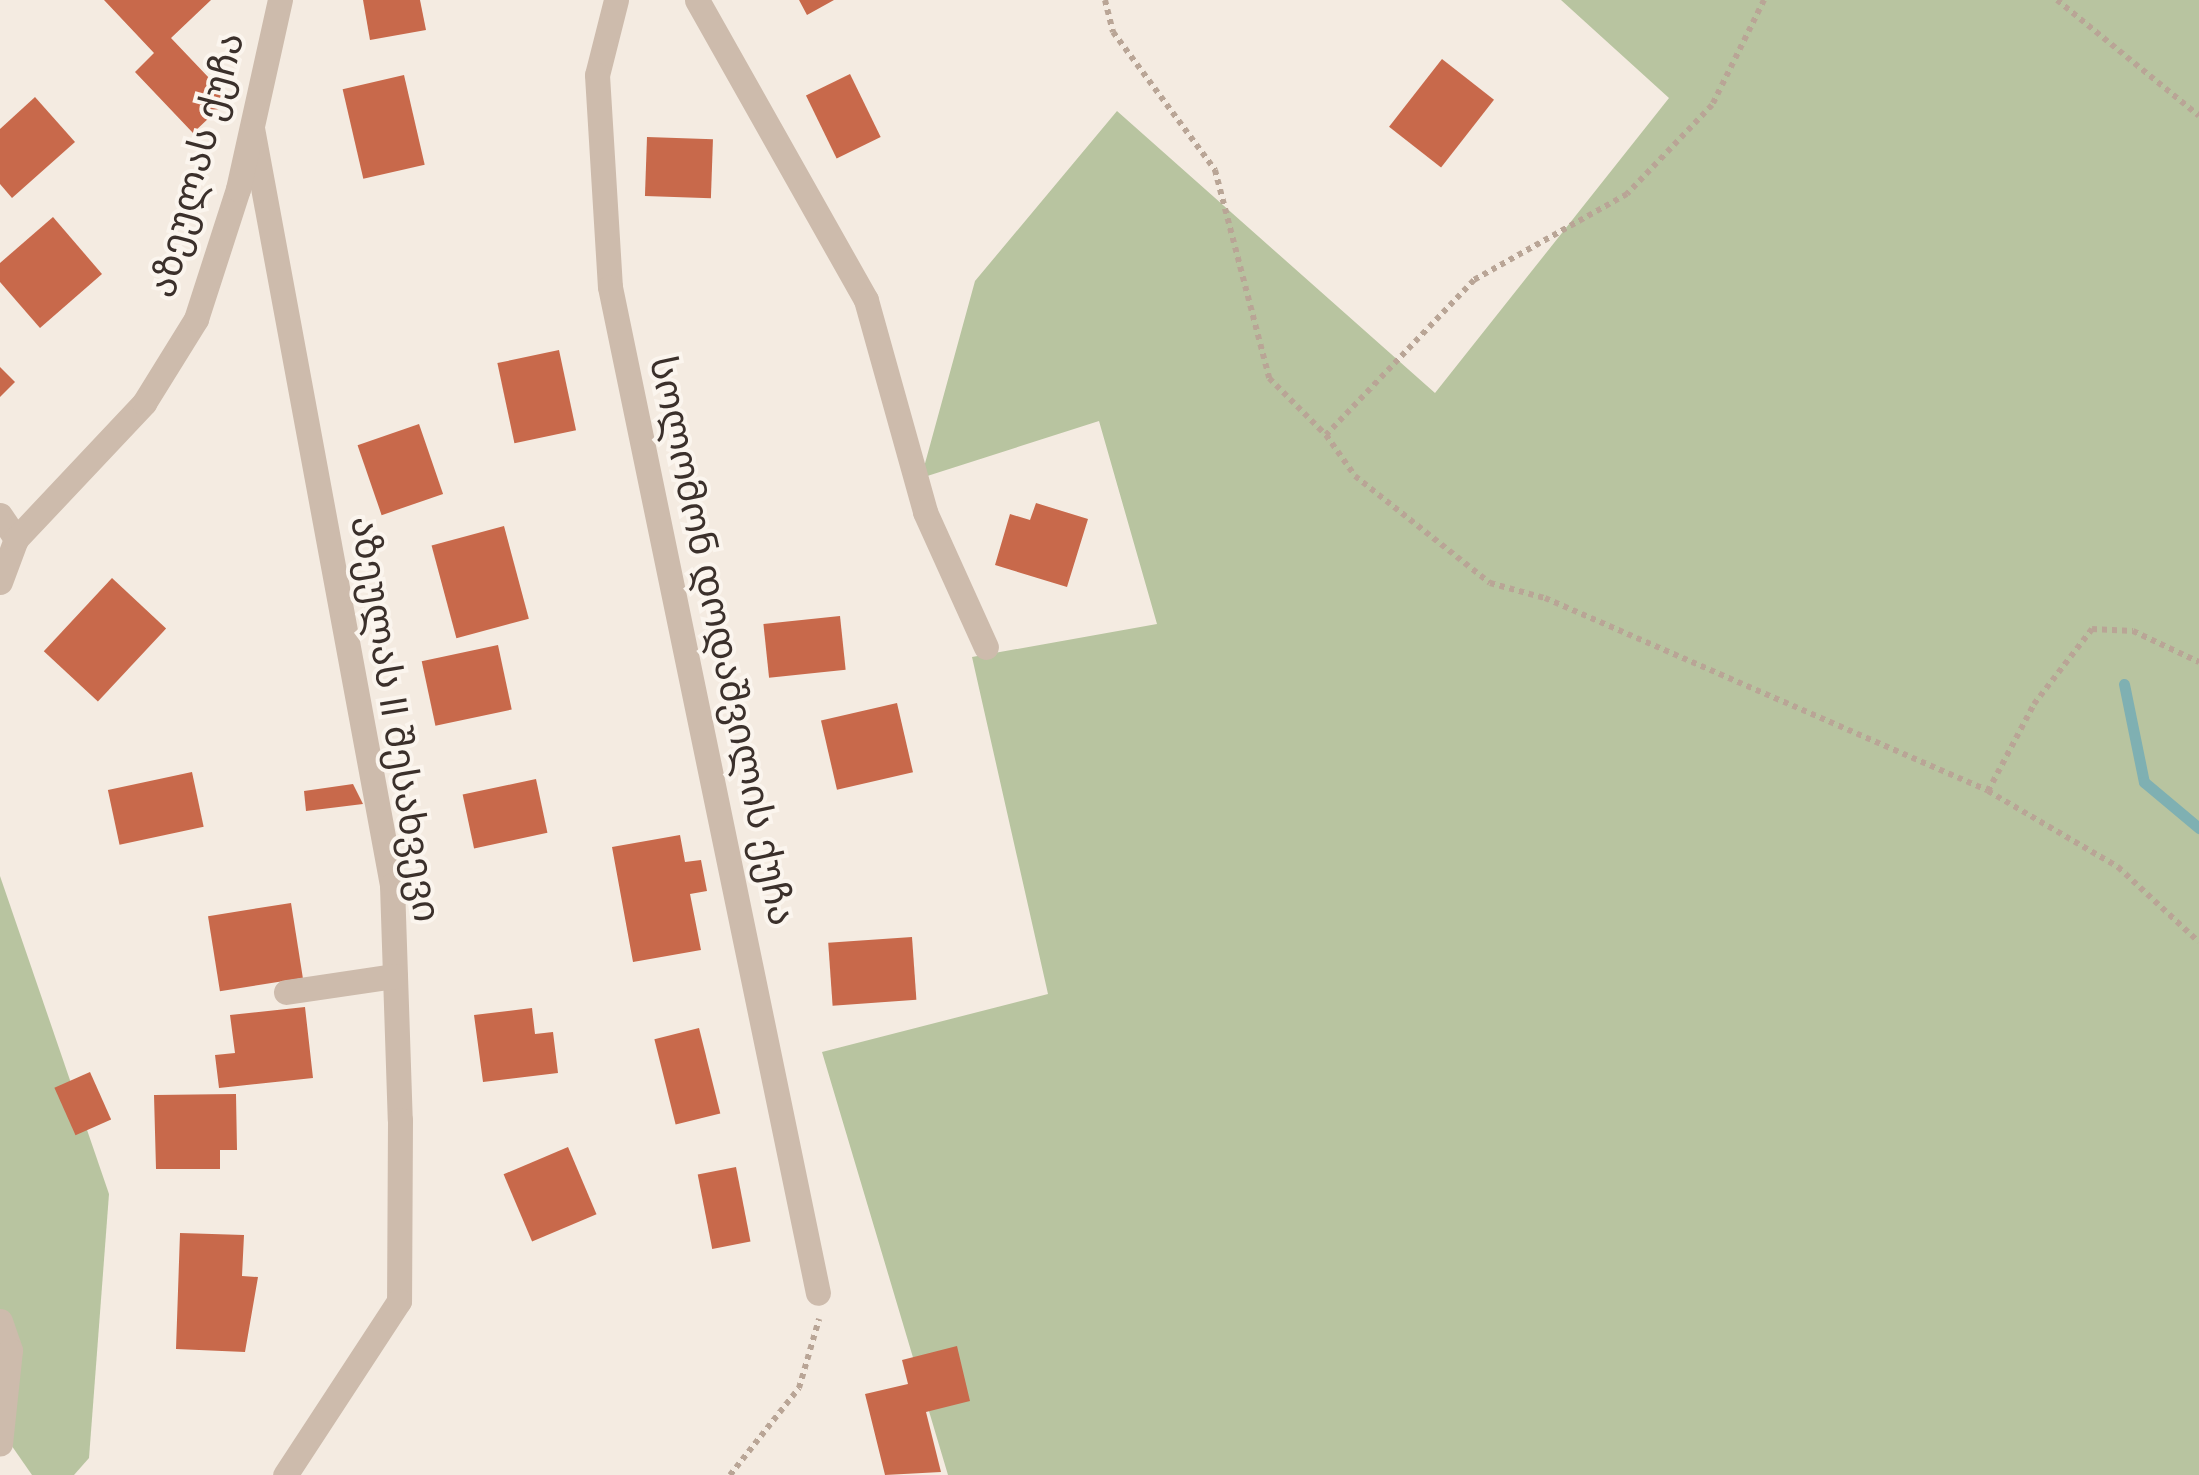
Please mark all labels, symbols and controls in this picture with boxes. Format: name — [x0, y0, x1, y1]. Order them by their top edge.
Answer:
street label: აზეულას ქუჩა — [140, 28, 254, 302]
street label: სოლომონ დოდაშვილის ქუჩა — [639, 352, 805, 930]
street label: აზეულას II შესახვევი — [340, 513, 450, 925]

